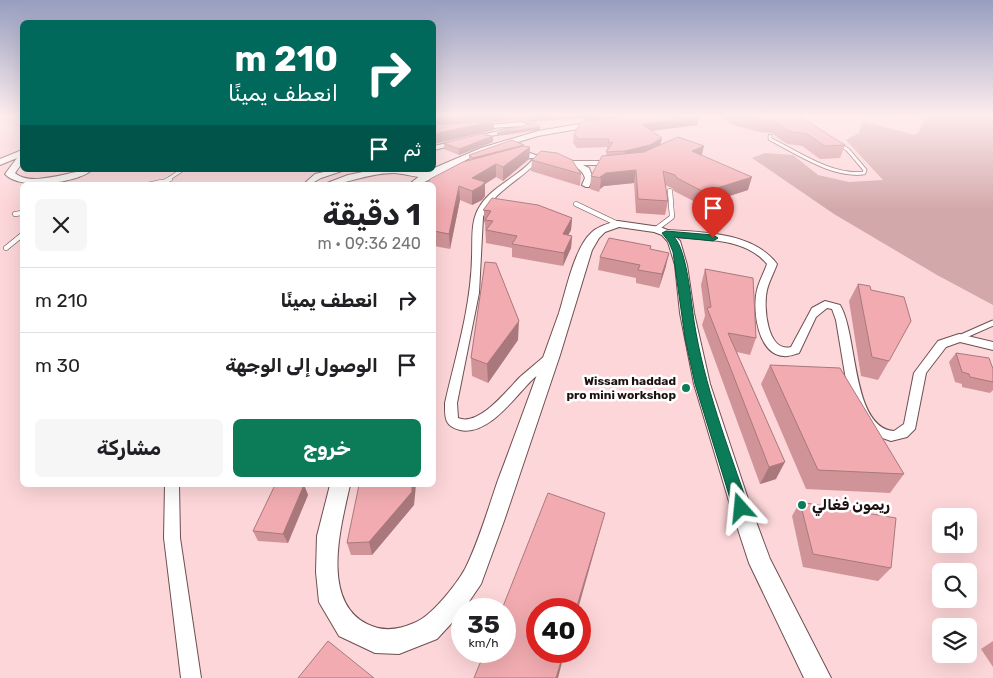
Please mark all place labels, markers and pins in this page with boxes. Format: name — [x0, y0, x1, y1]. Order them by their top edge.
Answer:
pin — [692, 187, 734, 238]
place label: Wissam haddad pro mini workshop — [566, 374, 676, 402]
marker: Wissam haddad pro mini workshop — [680, 382, 692, 394]
place label: ريمون فغالي — [812, 496, 890, 517]
marker: ريمون فغالي — [796, 499, 808, 511]

